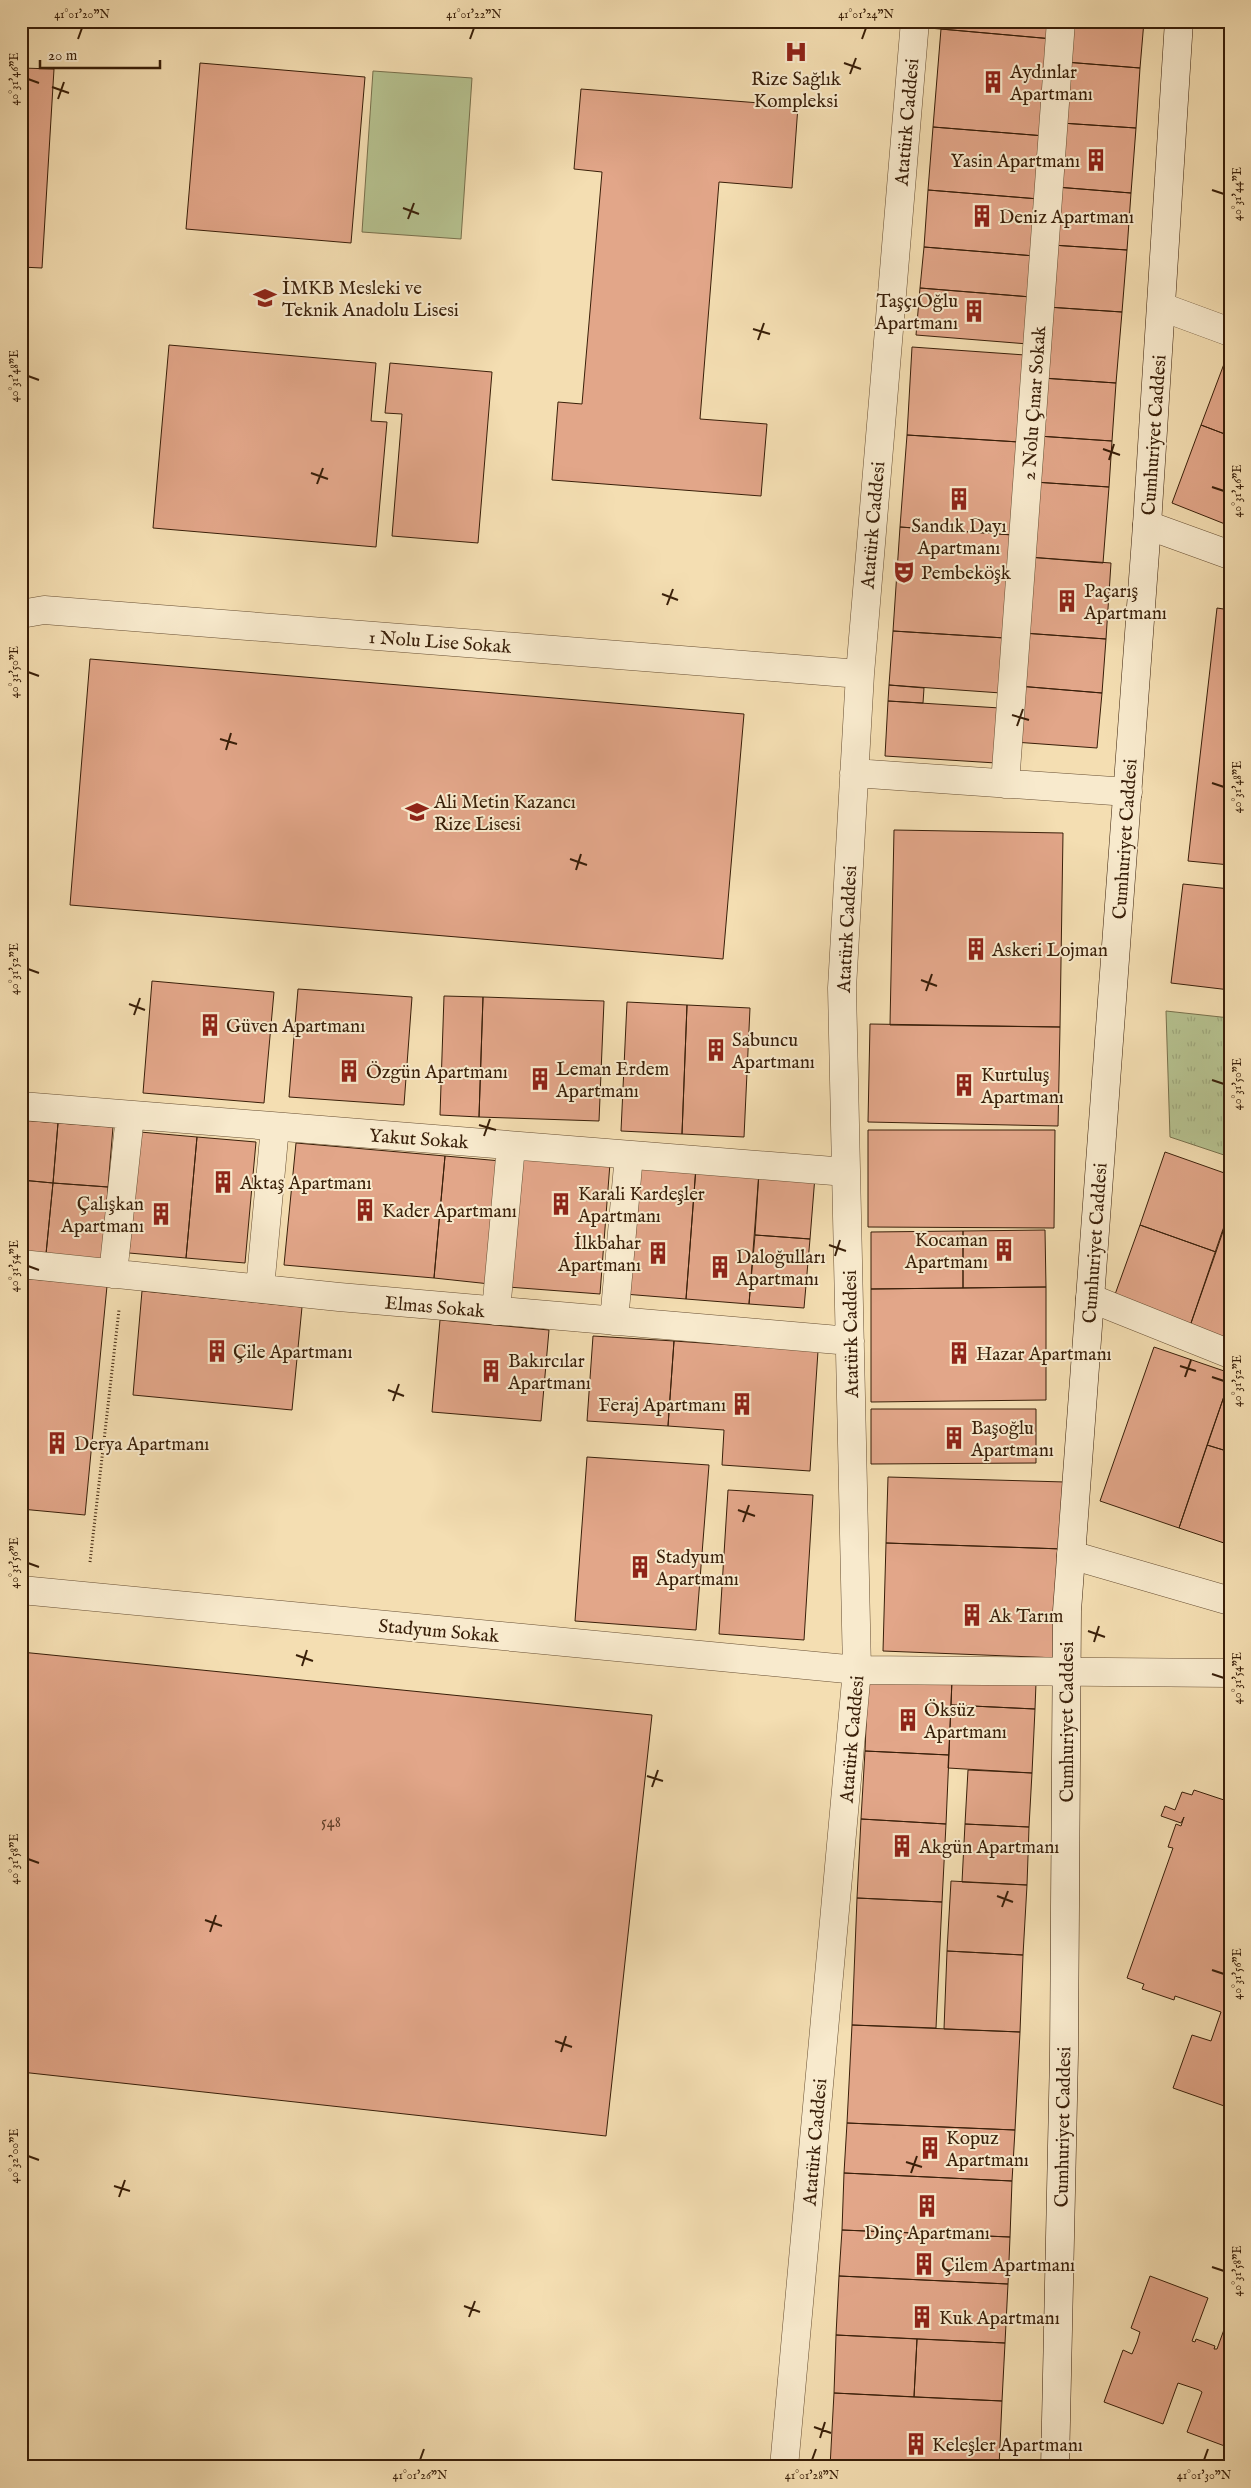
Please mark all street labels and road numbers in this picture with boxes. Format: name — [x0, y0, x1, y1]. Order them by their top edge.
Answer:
street label: Atatürk Caddesi — [890, 58, 926, 188]
street label: 2 Nolu Çınar Sokak — [1018, 324, 1052, 481]
street label: Cumhuriyet Caddesi — [1137, 354, 1173, 516]
street label: Atatürk Caddesi — [856, 461, 892, 591]
street label: 1 Nolu Lise Sokak — [368, 626, 513, 660]
street label: Cumhuriyet Caddesi — [1108, 758, 1144, 920]
street label: Atatürk Caddesi — [833, 865, 863, 994]
street label: Yakut Sokak — [368, 1125, 470, 1156]
street label: Cumhuriyet Caddesi — [1078, 1162, 1114, 1324]
street label: Atatürk Caddesi — [839, 1270, 865, 1399]
street label: Elmas Sokak — [384, 1292, 487, 1324]
street label: Stadyum Sokak — [378, 1615, 501, 1649]
street label: Cumhuriyet Caddesi — [1056, 1642, 1080, 1803]
street label: Atatürk Caddesi — [835, 1675, 871, 1805]
street label: Cumhuriyet Caddesi — [1051, 2046, 1077, 2208]
street label: Atatürk Caddesi — [798, 2078, 834, 2208]

